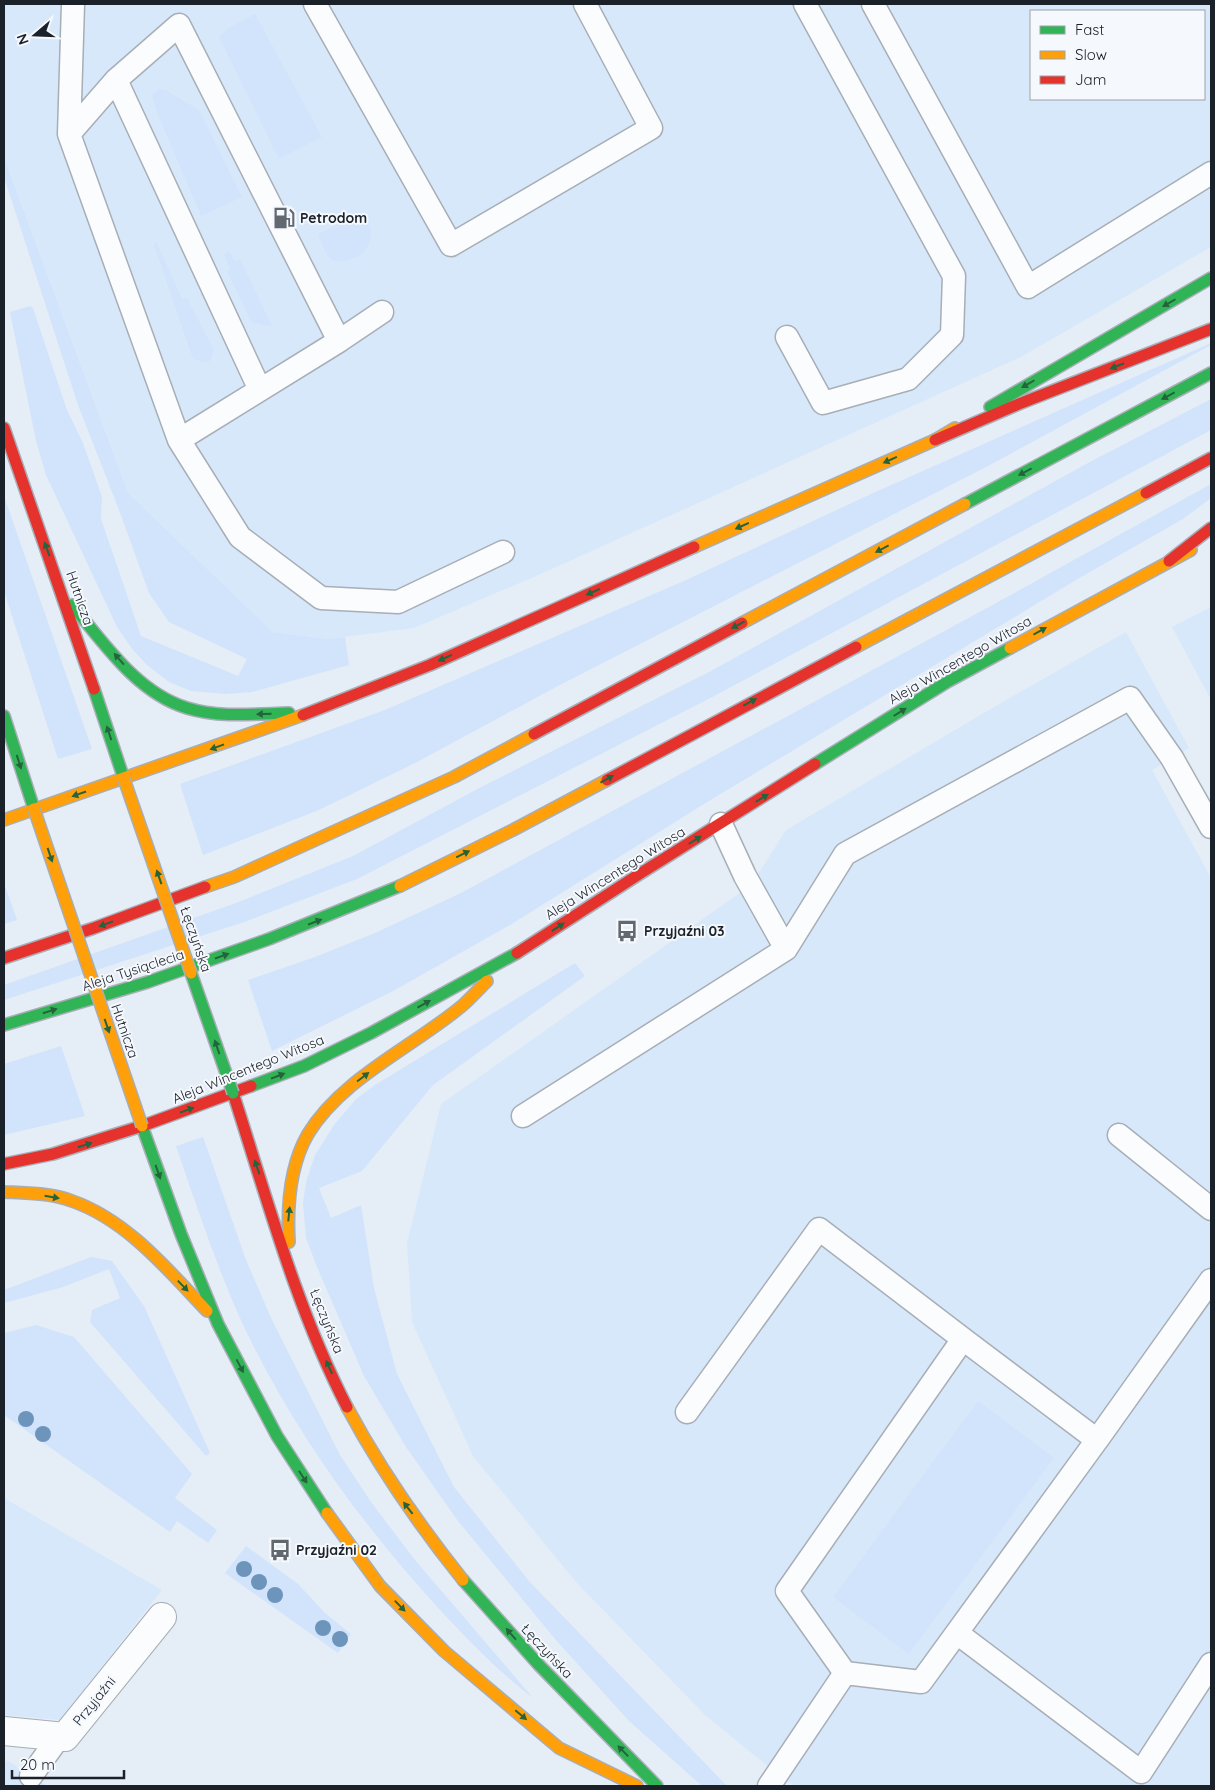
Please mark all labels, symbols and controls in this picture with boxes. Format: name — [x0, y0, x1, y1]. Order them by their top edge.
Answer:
north arrow — [10, 10, 60, 60]
legend — [1030, 10, 1205, 100]
text: Fast — [1075, 20, 1104, 39]
text: N — [13, 31, 33, 47]
text: Slow — [1075, 45, 1107, 64]
text: Jam — [1075, 70, 1106, 89]
fuel station icon: Petrodom — [271, 205, 297, 231]
place label: Petrodom — [300, 209, 367, 227]
one-way arrow — [1162, 298, 1176, 307]
one-way arrow — [1110, 362, 1124, 370]
one-way arrow — [1022, 379, 1035, 388]
one-way arrow — [1162, 391, 1175, 400]
one-way arrow — [883, 456, 897, 464]
one-way arrow — [1018, 468, 1032, 476]
one-way arrow — [735, 522, 749, 530]
one-way arrow — [43, 541, 50, 556]
one-way arrow — [874, 545, 889, 553]
street label: Hutnicza — [62, 568, 98, 628]
one-way arrow — [586, 588, 600, 596]
street label: Aleja Wincentego Witosa — [885, 612, 1035, 708]
one-way arrow — [731, 621, 745, 629]
one-way arrow — [1033, 627, 1048, 635]
one-way arrow — [114, 653, 125, 666]
one-way arrow — [438, 655, 452, 663]
one-way arrow — [743, 698, 757, 707]
one-way arrow — [893, 707, 906, 717]
one-way arrow — [256, 710, 272, 718]
one-way arrow — [105, 725, 112, 740]
one-way arrow — [209, 743, 224, 751]
one-way arrow — [16, 755, 23, 770]
one-way arrow — [599, 775, 614, 783]
one-way arrow — [72, 791, 87, 798]
one-way arrow — [755, 794, 769, 803]
street label: Aleja Wincentego Witosa — [542, 822, 688, 924]
one-way arrow — [689, 835, 702, 845]
one-way arrow — [46, 848, 54, 863]
one-way arrow — [456, 850, 470, 858]
one-way arrow — [155, 869, 162, 884]
street label: Łęczyńska — [176, 904, 216, 974]
one-way arrow — [308, 917, 322, 925]
bus stop icon: Przyjaźni 03 — [614, 918, 640, 944]
one-way arrow — [98, 920, 113, 928]
one-way arrow — [551, 922, 565, 932]
place label: Przyjaźni 03 — [644, 922, 725, 940]
street label: Aleja Tysiąclecia — [80, 945, 186, 995]
one-way arrow — [215, 952, 230, 960]
one-way arrow — [417, 1000, 431, 1009]
street label: Hutnicza — [107, 1001, 143, 1061]
one-way arrow — [43, 1007, 58, 1015]
one-way arrow — [104, 1018, 112, 1033]
street label: Aleja Wincentego Witosa — [169, 1030, 327, 1108]
one-way arrow — [213, 1039, 221, 1054]
one-way arrow — [271, 1071, 285, 1079]
one-way arrow — [356, 1072, 370, 1082]
one-way arrow — [180, 1106, 195, 1114]
one-way arrow — [78, 1140, 93, 1148]
one-way arrow — [253, 1159, 261, 1174]
one-way arrow — [155, 1165, 162, 1180]
one-way arrow — [45, 1193, 61, 1201]
one-way arrow — [285, 1206, 293, 1222]
one-way arrow — [177, 1280, 189, 1292]
street label: Łęczyńska — [306, 1286, 348, 1356]
one-way arrow — [236, 1359, 244, 1373]
one-way arrow — [324, 1360, 332, 1374]
one-way arrow — [299, 1470, 308, 1483]
one-way arrow — [403, 1502, 414, 1515]
bus stop icon: Przyjaźni 02 — [267, 1537, 293, 1563]
place label: Przyjaźni 02 — [296, 1541, 377, 1559]
one-way arrow — [394, 1600, 406, 1612]
street label: Łęczyńska — [517, 1620, 577, 1682]
one-way arrow — [506, 1628, 517, 1640]
street label: Przyjaźni — [69, 1673, 119, 1729]
one-way arrow — [514, 1710, 527, 1721]
one-way arrow — [618, 1746, 630, 1758]
scale bar — [12, 1748, 125, 1780]
text: 20 m — [20, 1755, 55, 1774]

